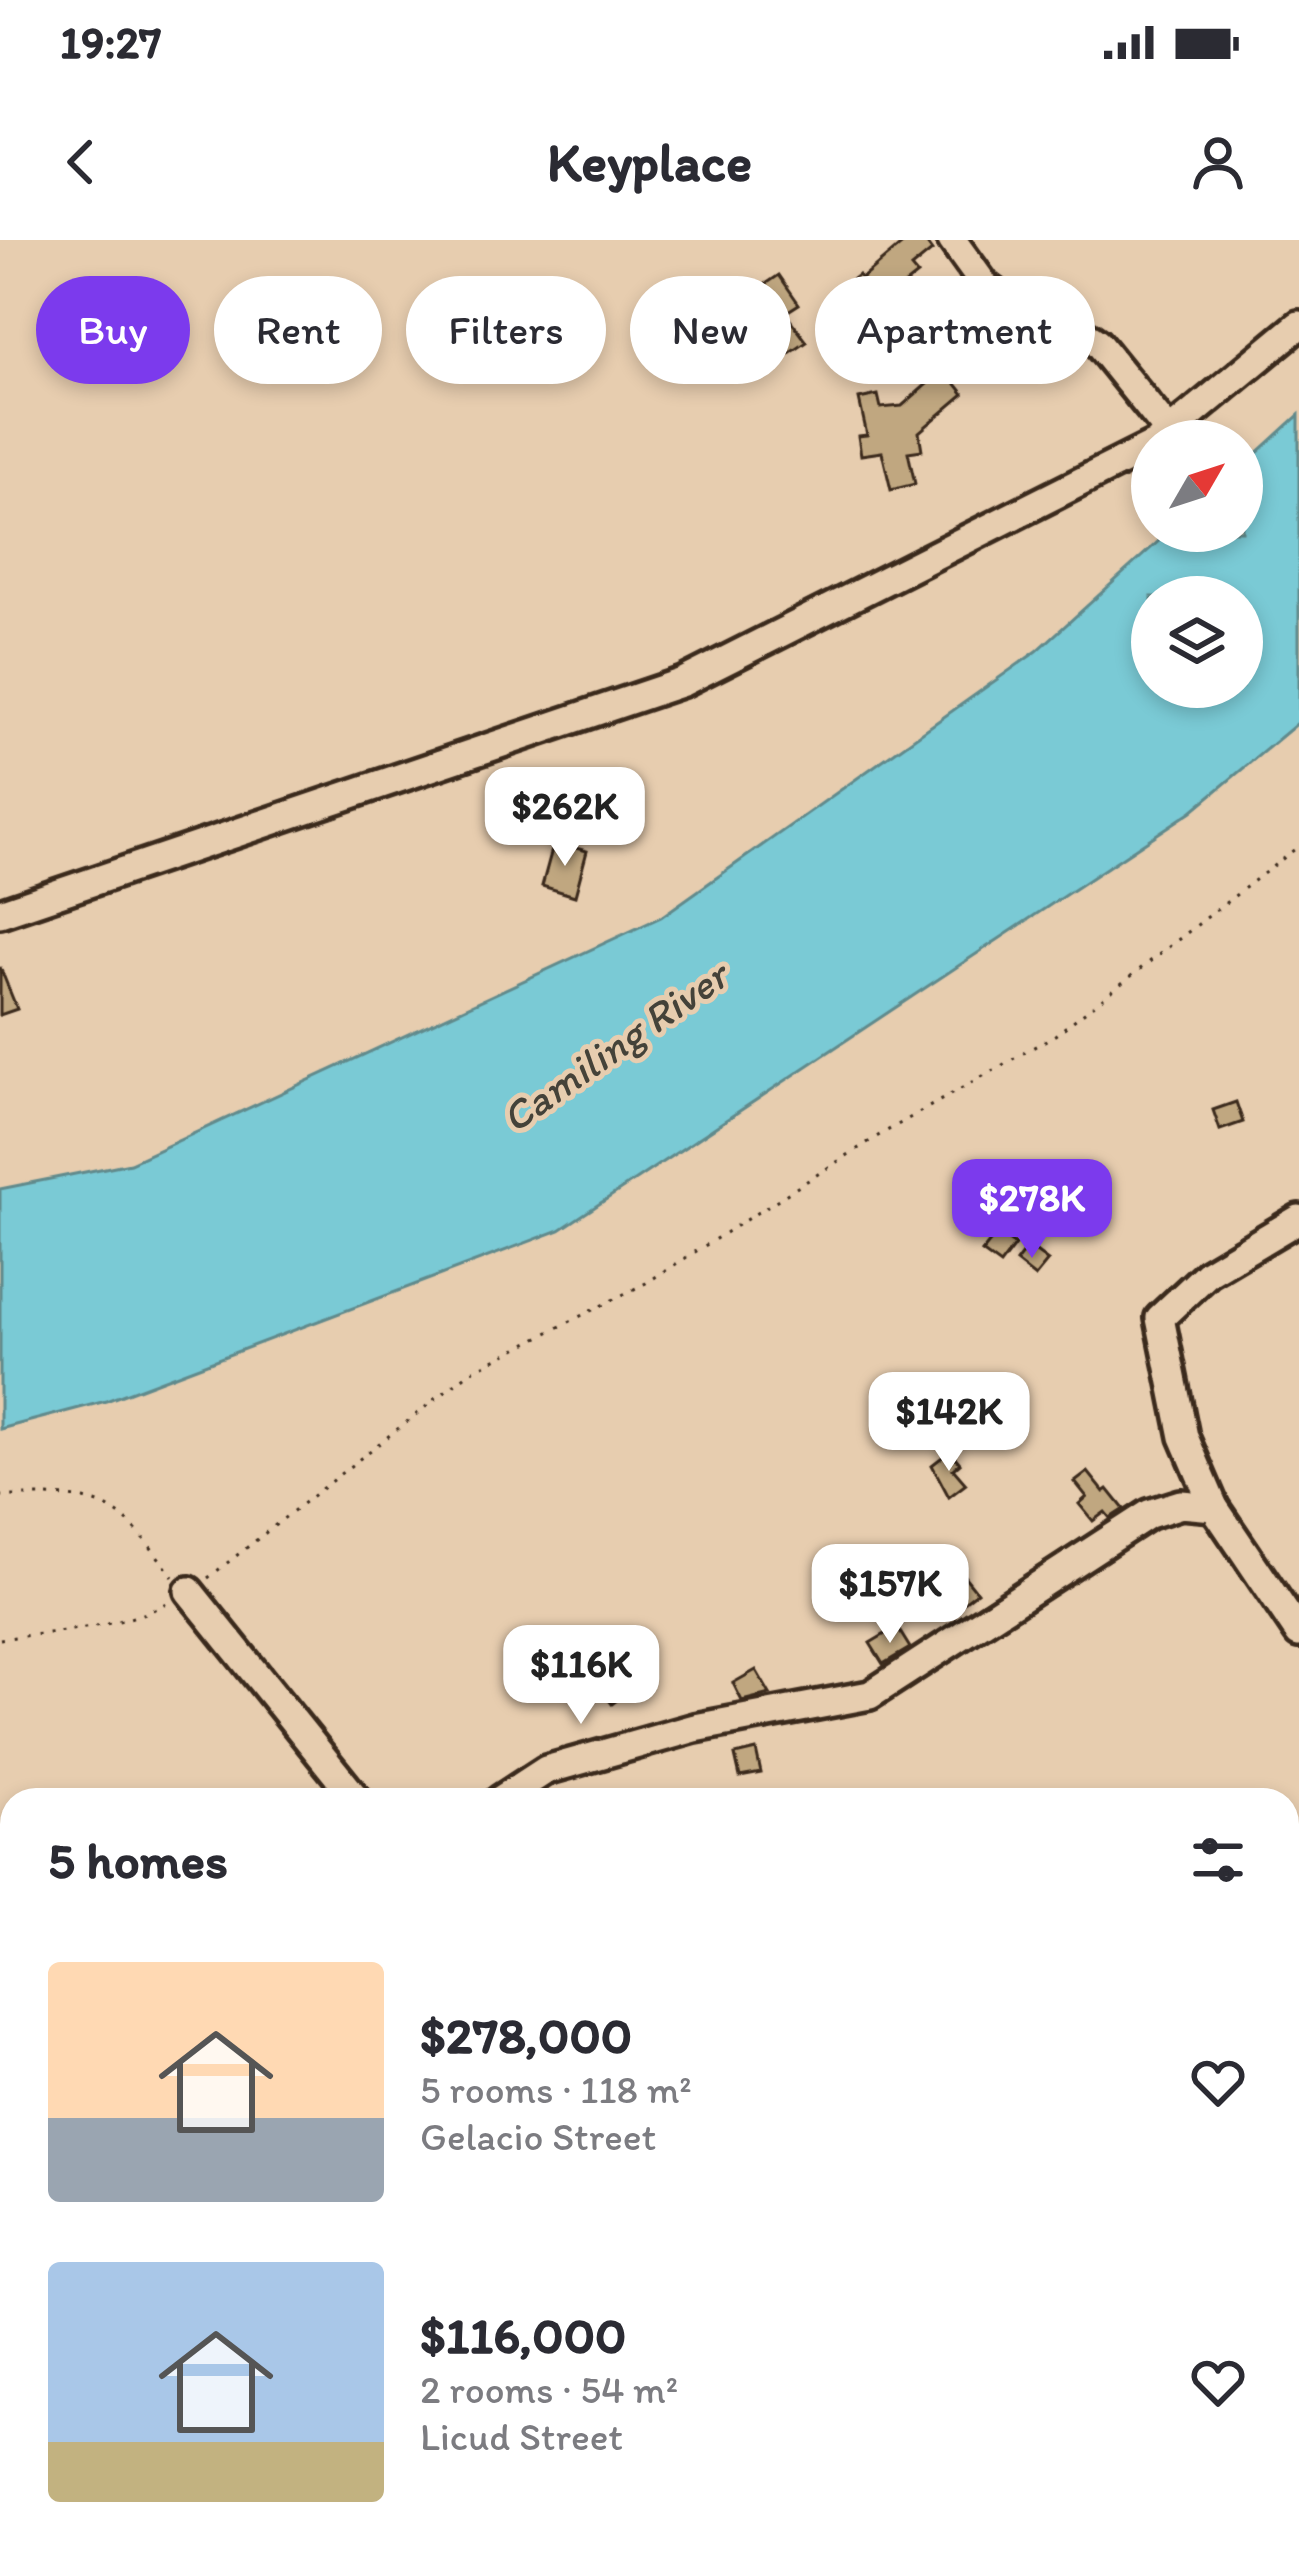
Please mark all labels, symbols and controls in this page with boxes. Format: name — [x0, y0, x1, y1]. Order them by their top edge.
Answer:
text: 19:27 — [60, 15, 161, 69]
icon: back — [48, 129, 114, 195]
icon: person — [1185, 129, 1251, 195]
text: Keyplace — [547, 130, 752, 195]
chip: Buy — [36, 276, 190, 384]
chip: Rent — [214, 276, 382, 384]
chip: Filters — [406, 276, 606, 384]
chip: New — [630, 276, 791, 384]
chip: Apartment — [815, 276, 1095, 384]
north arrow — [1131, 420, 1263, 552]
map controls — [1131, 420, 1263, 708]
button: layers — [1131, 576, 1263, 708]
pin: $262K — [481, 767, 649, 869]
text: $262K — [512, 782, 618, 829]
water label: Camiling River — [491, 947, 741, 1143]
pin: $278K — [948, 1159, 1116, 1261]
text: $278K — [979, 1174, 1085, 1221]
pin: $142K — [865, 1372, 1033, 1474]
text: $142K — [896, 1387, 1002, 1434]
pin: $157K — [806, 1544, 974, 1646]
text: $157K — [839, 1559, 941, 1606]
pin: $116K — [497, 1625, 665, 1727]
text: $116K — [530, 1640, 632, 1687]
icon: filters — [1185, 1827, 1251, 1893]
text: 5 homes — [48, 1830, 228, 1891]
text: $278,000 — [420, 2005, 632, 2066]
icon: home — [144, 2010, 288, 2154]
icon: heart — [1185, 2049, 1251, 2115]
text: 5 rooms · 118 m² — [420, 2066, 692, 2113]
text: Gelacio Street — [420, 2113, 656, 2160]
text: $116,000 — [420, 2305, 627, 2366]
icon: home — [144, 2310, 288, 2454]
icon: heart — [1185, 2349, 1251, 2415]
text: 2 rooms · 54 m² — [420, 2366, 678, 2413]
text: Licud Street — [420, 2413, 623, 2460]

